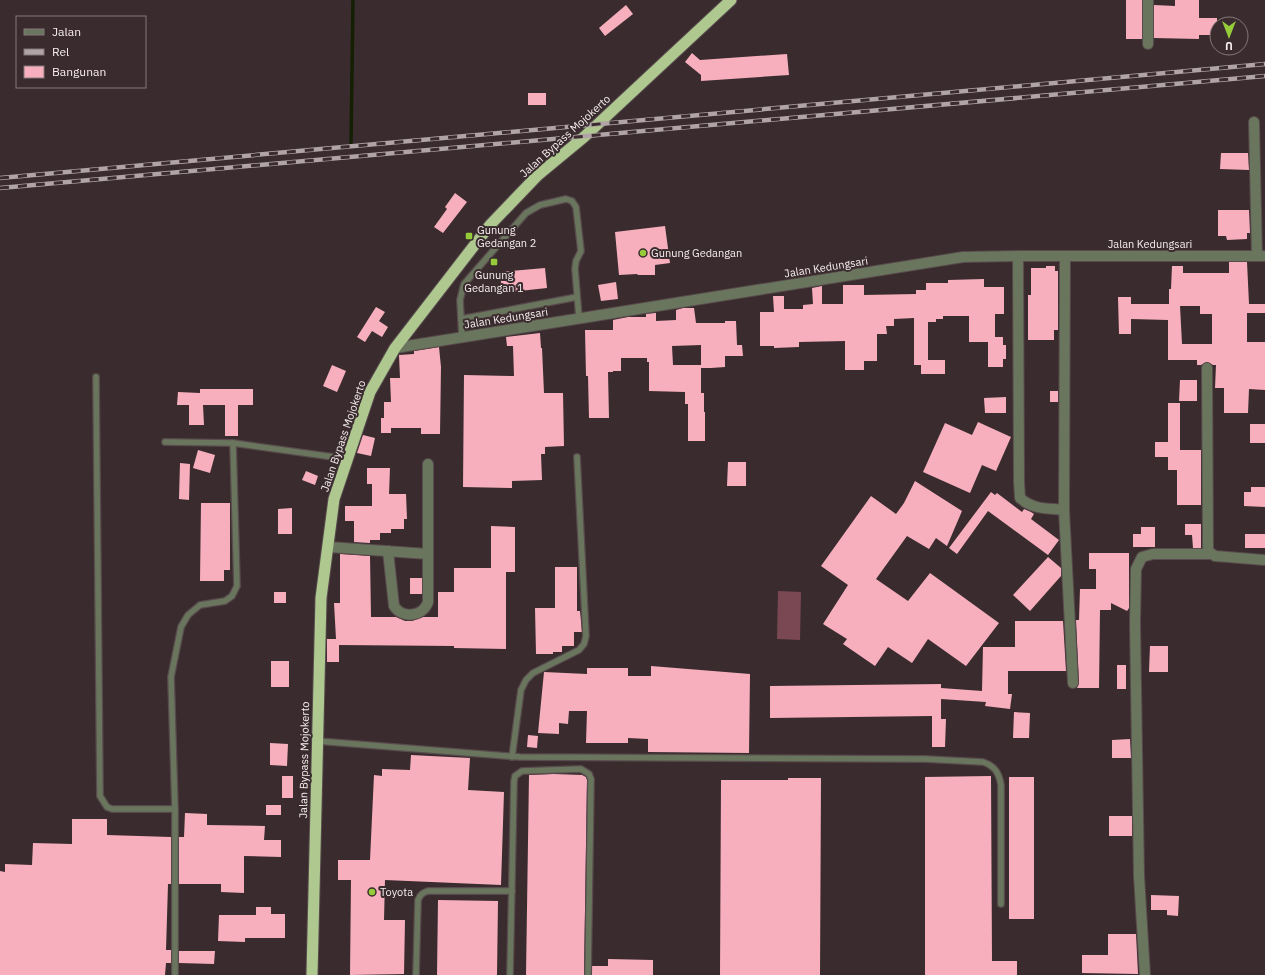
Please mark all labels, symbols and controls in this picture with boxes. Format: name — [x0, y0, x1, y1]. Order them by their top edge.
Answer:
legend — [16, 16, 146, 88]
north arrow — [1209, 16, 1249, 56]
text: Jalan — [52, 24, 81, 39]
text: U — [1225, 39, 1233, 53]
text: Rel — [52, 44, 69, 59]
text: Bangunan — [52, 64, 106, 79]
street label: Jalan Bypass Mojokerto — [517, 92, 613, 180]
place label: Gunung Gedangan 2 — [477, 223, 536, 250]
marker: Gunung Gedangan 2 — [464, 231, 474, 241]
street label: Jalan Kedungsari — [1108, 237, 1192, 251]
place label: Gunung Gedangan — [651, 246, 742, 260]
marker: Gunung Gedangan — [638, 248, 648, 258]
street label: Jalan Kedungsari — [783, 253, 869, 281]
marker: Gunung Gedangan 1 — [489, 257, 499, 267]
place label: Gunung Gedangan 1 — [464, 268, 524, 295]
street label: Jalan Kedungsari — [463, 304, 549, 332]
street label: Jalan Bypass Mojokerto — [317, 378, 369, 494]
street label: Jalan Bypass Mojokerto — [296, 701, 312, 819]
place label: Toyota — [380, 885, 413, 899]
marker: Toyota — [367, 887, 377, 897]

